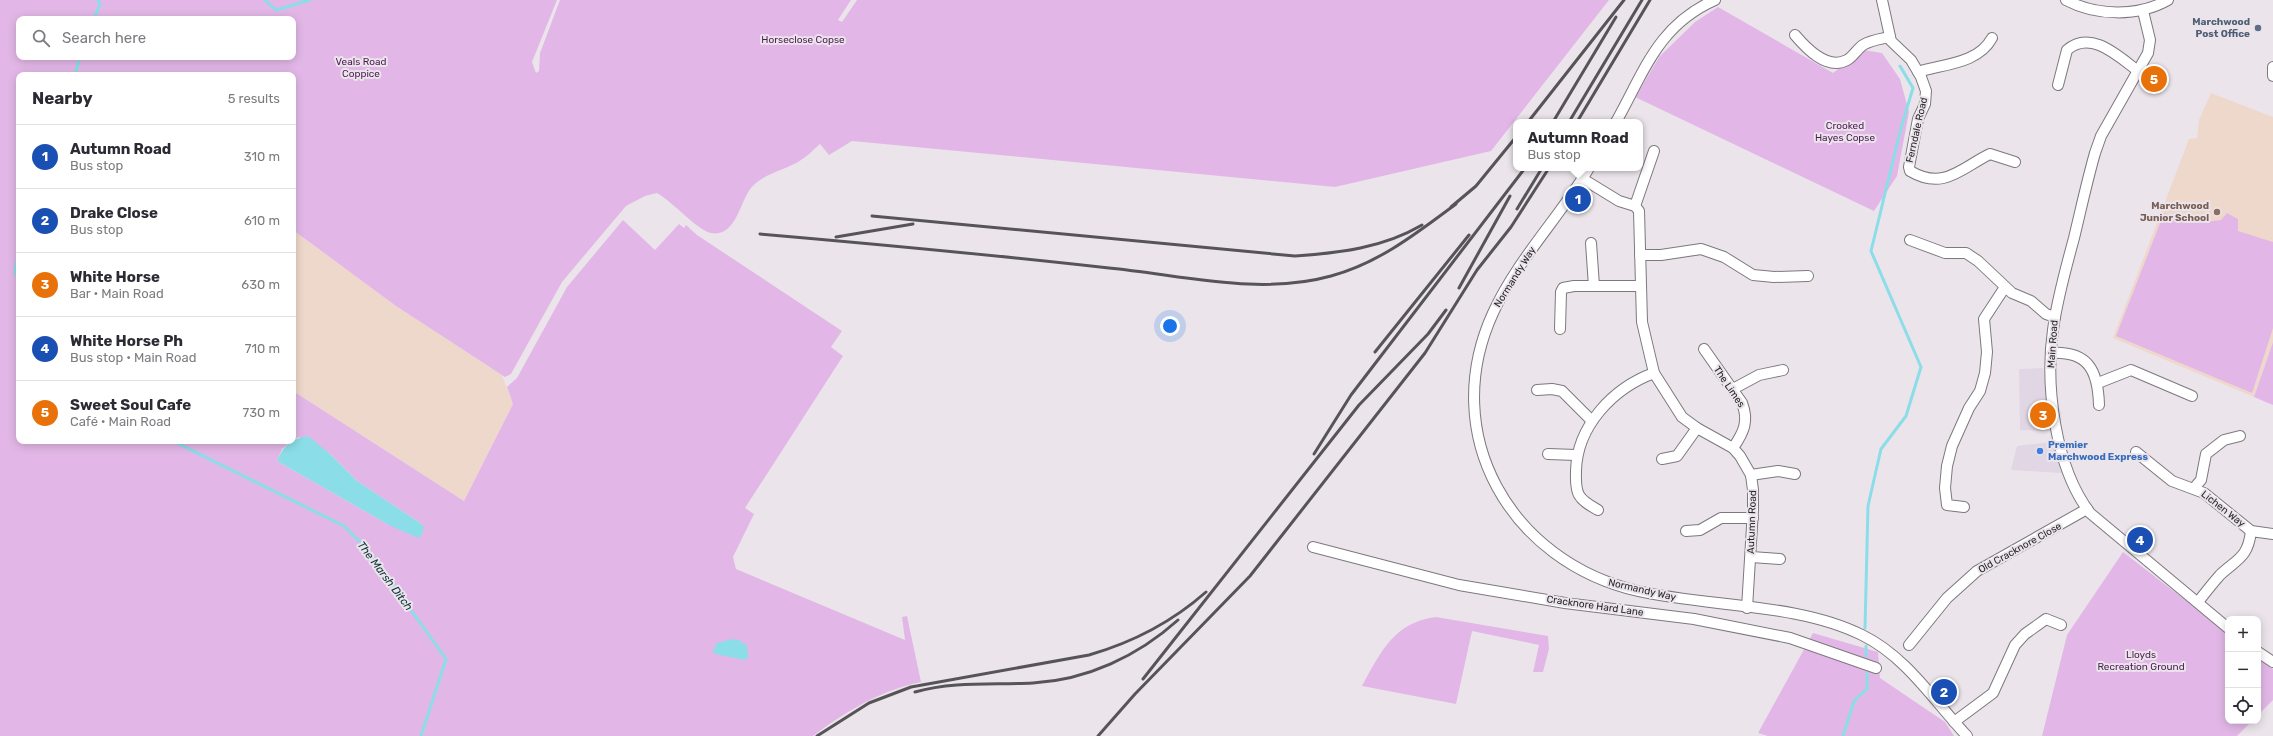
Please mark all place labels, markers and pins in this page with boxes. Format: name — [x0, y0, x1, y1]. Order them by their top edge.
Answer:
place label: Marchwood Post Office — [2192, 16, 2250, 40]
marker: Marchwood Post Office — [2253, 23, 2263, 33]
pin: 5 — [2141, 64, 2167, 94]
pin: 1 — [1565, 184, 1591, 214]
place label: Marchwood Junior School — [2140, 200, 2209, 224]
marker: Marchwood Junior School — [2212, 207, 2222, 217]
pin: 3 — [2030, 400, 2056, 430]
place label: Premier Marchwood Express — [2048, 439, 2148, 463]
marker: Premier Marchwood Express — [2035, 446, 2045, 456]
pin: 4 — [2127, 525, 2153, 555]
pin: 2 — [1931, 677, 1957, 707]

